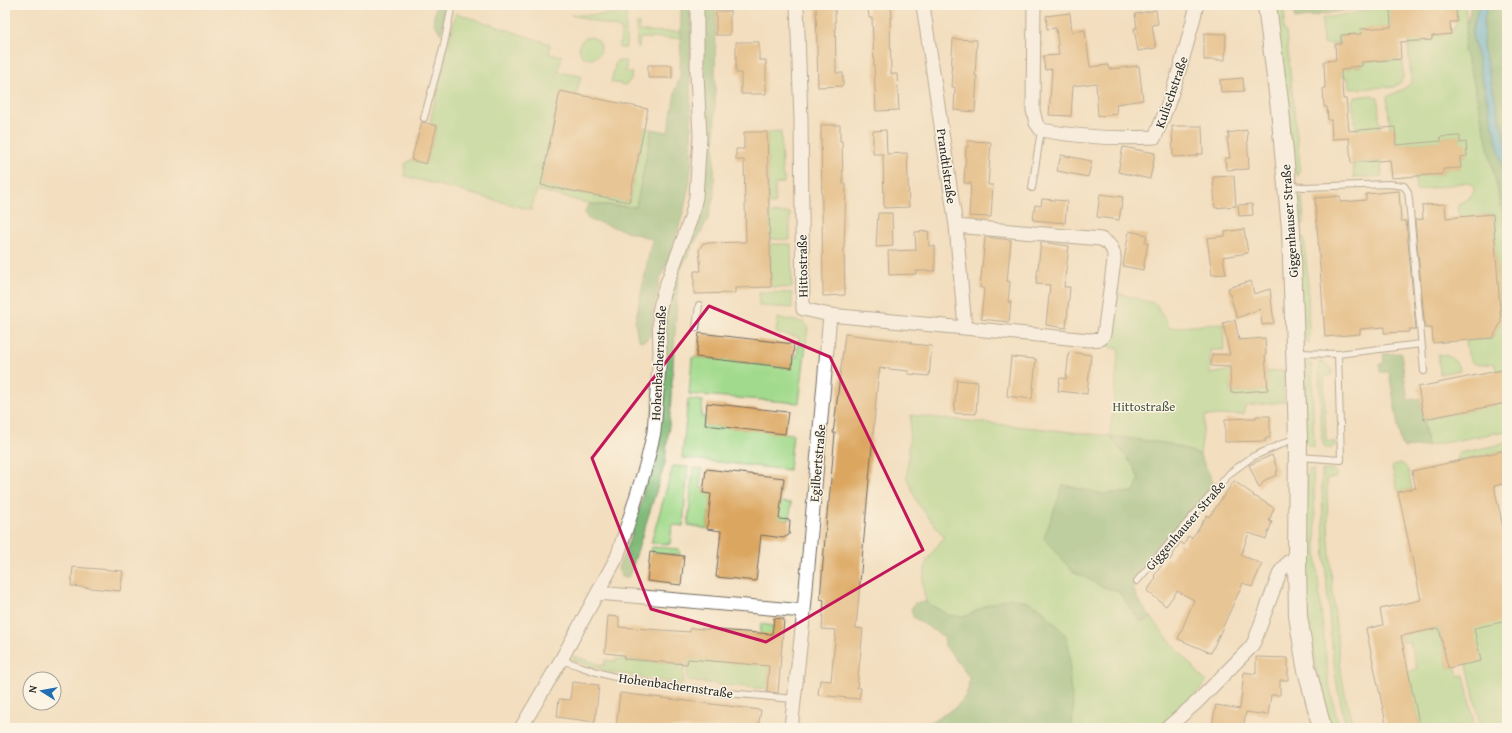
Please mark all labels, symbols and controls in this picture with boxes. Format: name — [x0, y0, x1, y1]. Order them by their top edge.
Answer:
street label: Kulischstraße — [1150, 54, 1193, 131]
street label: Prandtlstraße — [932, 127, 961, 205]
street label: Giggenhauser Straße — [1276, 164, 1303, 278]
street label: Hittostraße — [792, 234, 813, 298]
street label: Hohenbachernstraße — [646, 305, 671, 421]
park label: Hittostraße — [1113, 397, 1175, 416]
street label: Egilbertstraße — [805, 423, 830, 503]
street label: Giggenhauser Straße — [1141, 476, 1230, 574]
street label: Hohenbachernstraße — [618, 668, 734, 703]
north arrow — [22, 671, 62, 711]
text: N — [24, 683, 41, 694]

